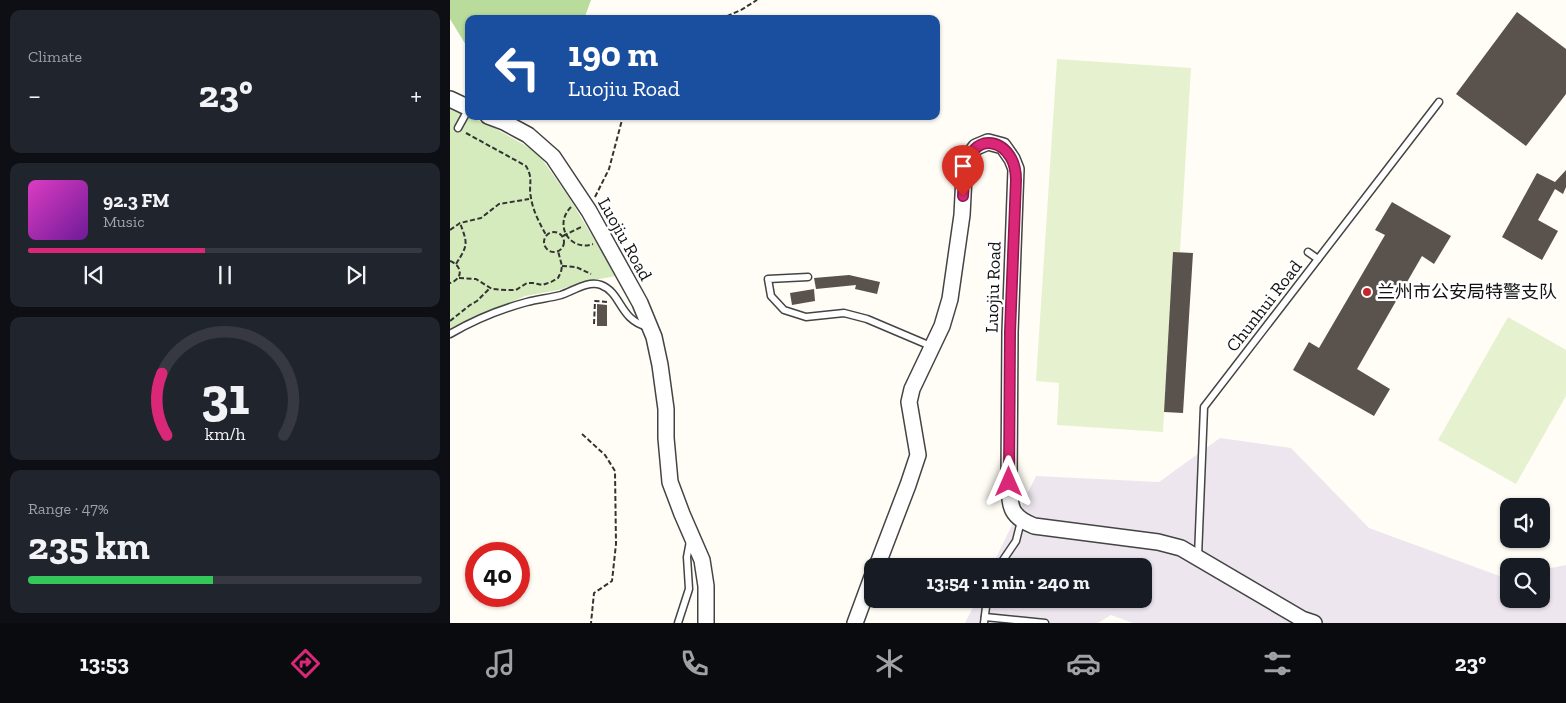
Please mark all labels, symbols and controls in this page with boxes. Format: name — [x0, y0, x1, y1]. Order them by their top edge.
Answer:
text: 190 m — [568, 33, 658, 75]
icon: left — [485, 35, 550, 100]
text: Climate — [28, 47, 82, 66]
text: 23° — [198, 71, 253, 117]
text: Luojiu Road — [568, 75, 680, 102]
text: − — [28, 79, 41, 112]
text: + — [410, 79, 422, 112]
pin — [942, 145, 984, 196]
icon: arrive — [949, 152, 977, 180]
text: 92.3 FM — [103, 189, 169, 212]
street label: Luojiu Road — [593, 194, 657, 284]
text: Music — [103, 212, 145, 231]
street label: Luojiu Road — [980, 241, 1006, 333]
street label: Chunhui Road — [1221, 256, 1307, 356]
icon: previous — [80, 261, 108, 289]
icon: pause — [211, 261, 239, 289]
icon: next — [342, 261, 370, 289]
place label: 兰州市公安局特警支队 — [1377, 281, 1557, 303]
marker: 兰州市公安局特警支队 — [1361, 286, 1373, 298]
text: 31 — [201, 365, 249, 427]
text: km/h — [205, 423, 245, 445]
position arrow — [982, 455, 1034, 507]
map controls — [1500, 498, 1550, 608]
button: sound — [1500, 498, 1550, 548]
text: Range · 47% — [28, 499, 109, 518]
text: 235 km — [28, 523, 150, 569]
speed limit sign: 40 — [465, 542, 530, 607]
button: search — [1500, 558, 1550, 608]
text: 13:54 · 1 min · 240 m — [926, 571, 1090, 594]
icon: directions — [288, 646, 323, 681]
icon: music — [483, 646, 518, 681]
icon: phone — [677, 646, 712, 681]
icon: climate — [872, 646, 907, 681]
icon: car — [1066, 646, 1101, 681]
icon: filters — [1260, 646, 1295, 681]
text: 13:53 — [80, 650, 129, 677]
text: 23° — [1455, 650, 1486, 677]

